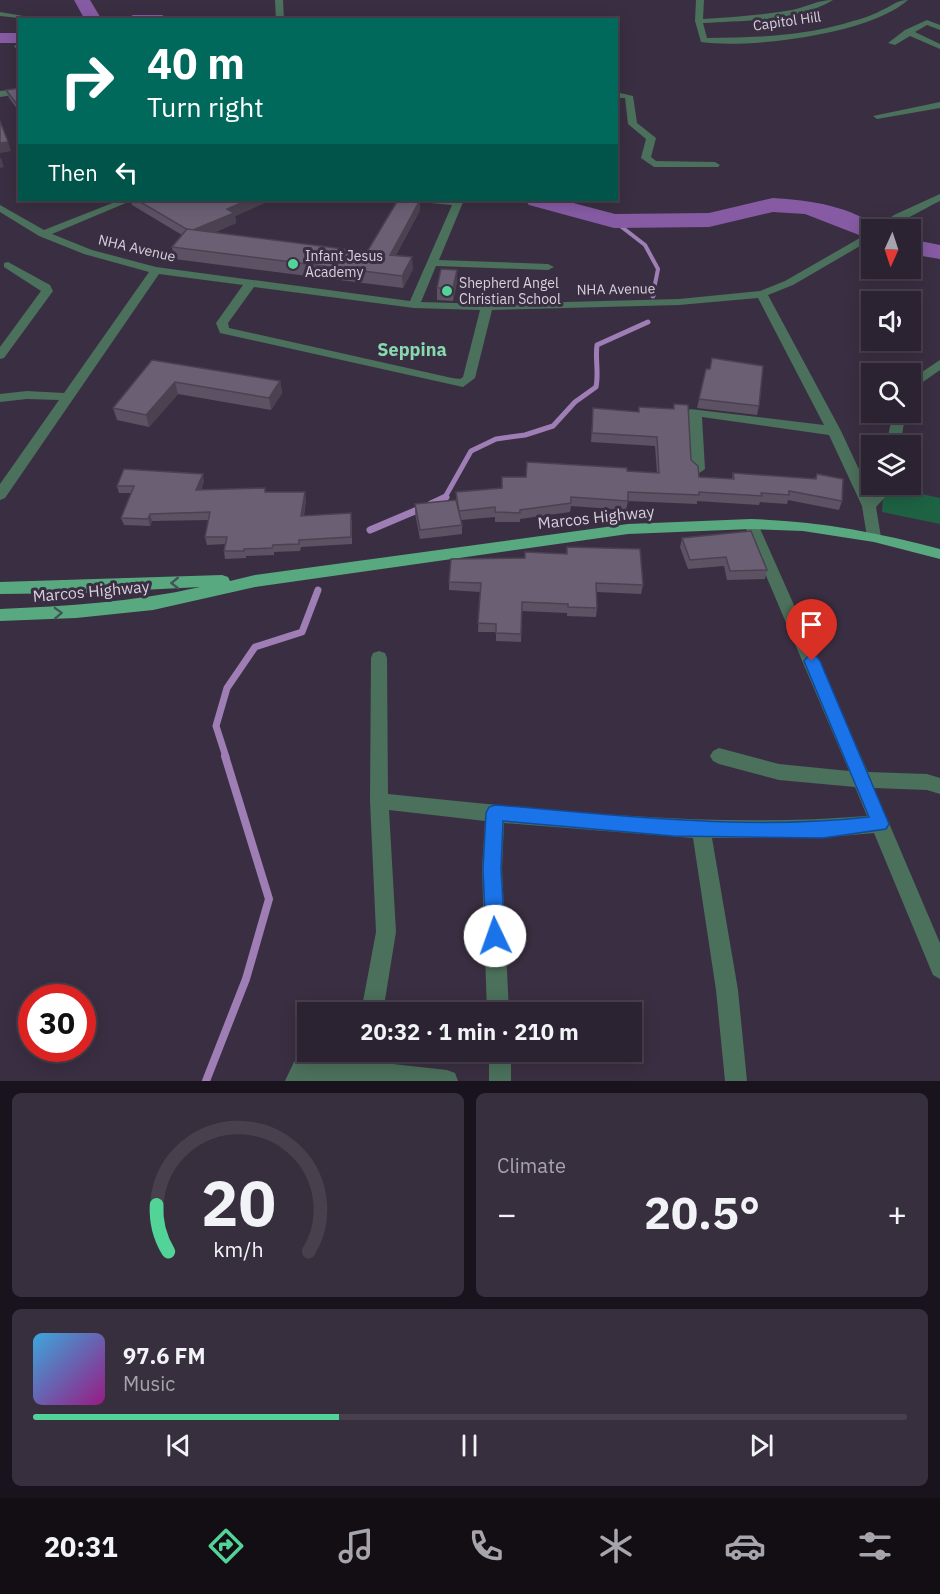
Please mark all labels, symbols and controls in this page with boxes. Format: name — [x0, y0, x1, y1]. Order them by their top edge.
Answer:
street label: Capitol Hill — [752, 7, 822, 35]
text: 40 m — [147, 36, 245, 91]
icon: right — [48, 42, 126, 120]
text: Turn right — [147, 89, 264, 124]
icon: left — [110, 156, 143, 189]
text: Then — [48, 158, 98, 187]
north arrow — [861, 219, 921, 279]
map controls — [861, 219, 921, 495]
street label: NHA Avenue — [97, 230, 178, 266]
place label: Infant Jesus Academy — [305, 247, 383, 281]
marker: Infant Jesus Academy — [286, 257, 300, 271]
place label: Shepherd Angel Christian School — [459, 274, 561, 308]
street label: NHA Avenue — [576, 279, 656, 299]
marker: Shepherd Angel Christian School — [440, 284, 454, 298]
button: sound — [861, 291, 921, 351]
district label: Seppina — [377, 338, 447, 361]
button: search — [861, 363, 921, 423]
button: layers — [861, 435, 921, 495]
street label: Marcos Highway — [537, 501, 655, 533]
street label: Marcos Highway — [32, 576, 150, 606]
one-way arrow — [171, 576, 180, 589]
pin — [786, 599, 837, 661]
one-way arrow — [54, 607, 63, 619]
icon: arrive — [795, 608, 828, 641]
position arrow — [463, 904, 527, 968]
speed limit sign: 30 — [18, 984, 96, 1062]
text: 20:32 · 1 min · 210 m — [360, 1017, 579, 1046]
text: Climate — [497, 1152, 566, 1179]
text: 20 — [201, 1162, 275, 1243]
text: 20.5° — [644, 1183, 760, 1241]
text: − — [497, 1192, 517, 1235]
text: + — [887, 1192, 907, 1235]
text: km/h — [213, 1235, 263, 1263]
text: 97.6 FM — [123, 1341, 206, 1370]
text: Music — [123, 1370, 175, 1397]
icon: previous — [162, 1429, 195, 1462]
icon: pause — [453, 1429, 486, 1462]
icon: next — [745, 1429, 778, 1462]
icon: directions — [205, 1525, 247, 1567]
icon: music — [335, 1525, 377, 1567]
icon: phone — [465, 1525, 507, 1567]
icon: climate — [595, 1525, 637, 1567]
icon: car — [724, 1525, 766, 1567]
icon: filters — [854, 1525, 896, 1567]
text: 20:31 — [44, 1529, 118, 1564]

